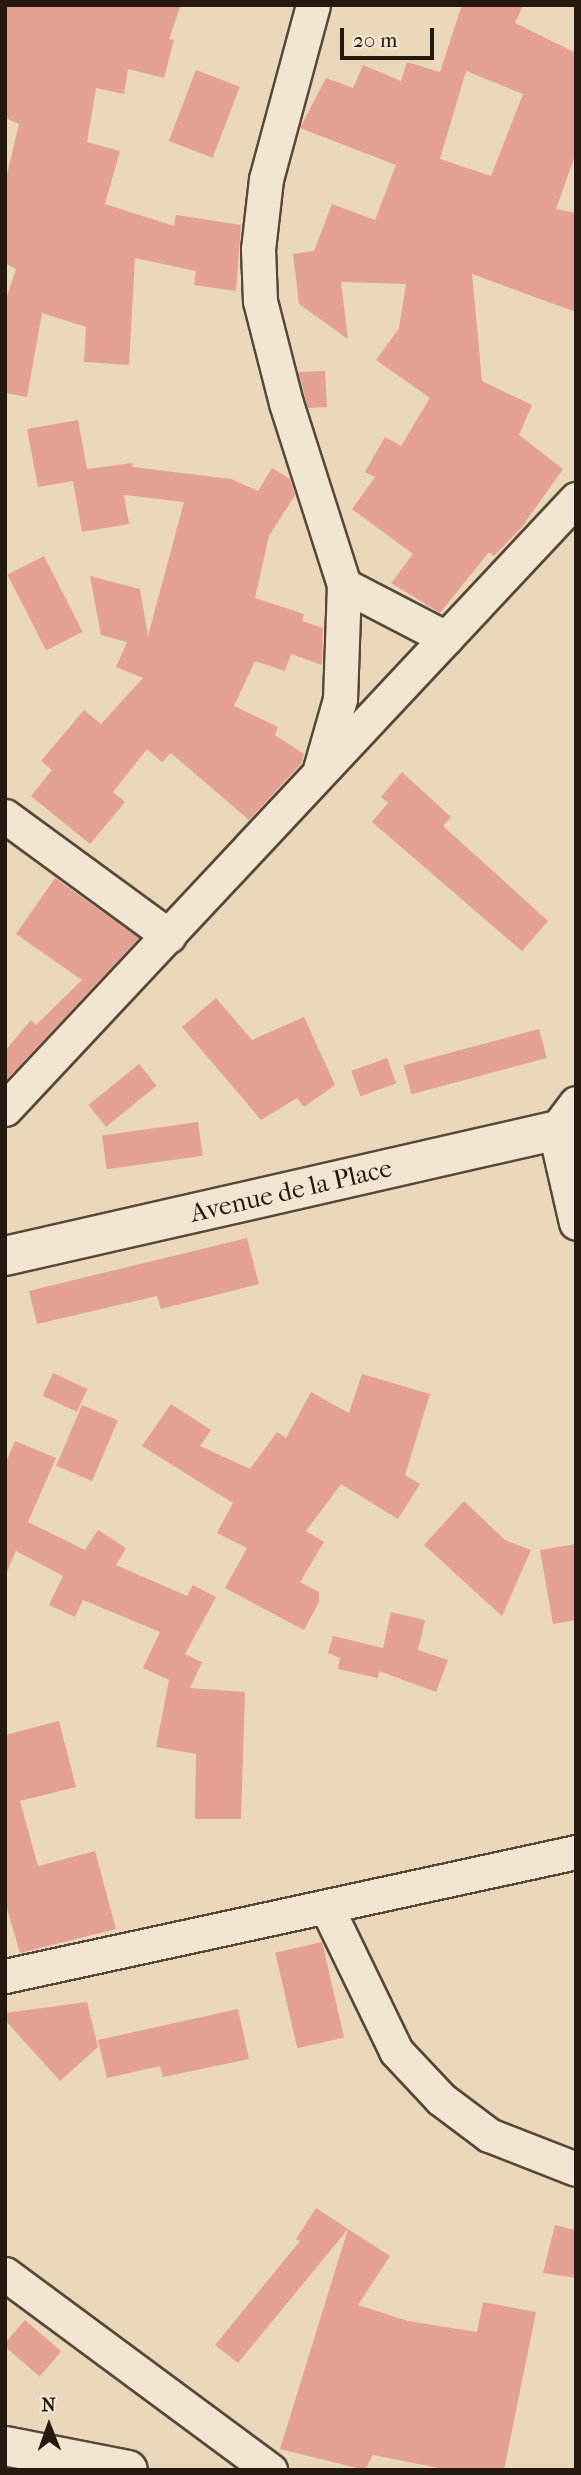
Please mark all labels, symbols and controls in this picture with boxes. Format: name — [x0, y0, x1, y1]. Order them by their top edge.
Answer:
scale bar — [343, 14, 438, 58]
text: 20 m — [353, 28, 397, 52]
street label: Avenue de la Place — [187, 1153, 395, 1229]
north arrow — [14, 2391, 84, 2461]
text: N — [41, 2394, 56, 2416]

